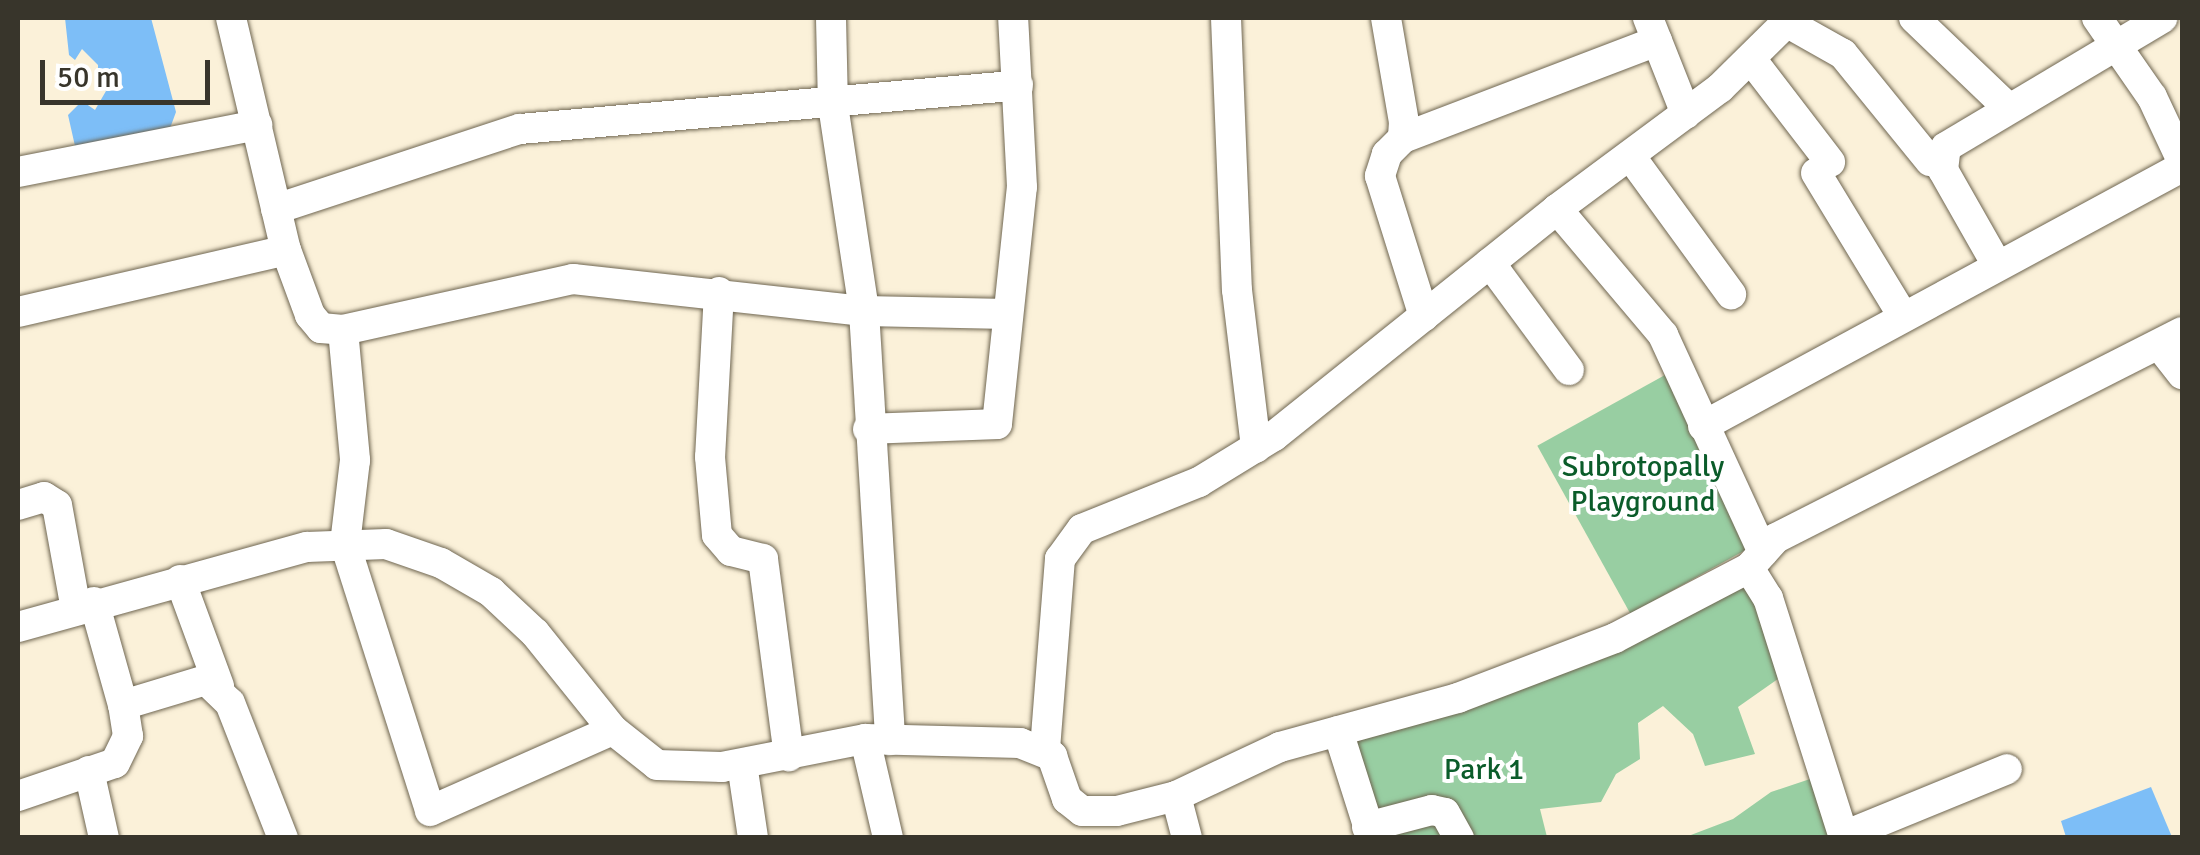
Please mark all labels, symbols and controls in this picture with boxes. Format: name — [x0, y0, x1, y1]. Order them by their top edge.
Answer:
scale bar — [45, 40, 215, 102]
text: 50 m — [57, 59, 120, 96]
park label: Subrotopally Playground — [1562, 449, 1724, 520]
park label: Park 1 — [1444, 752, 1524, 788]

